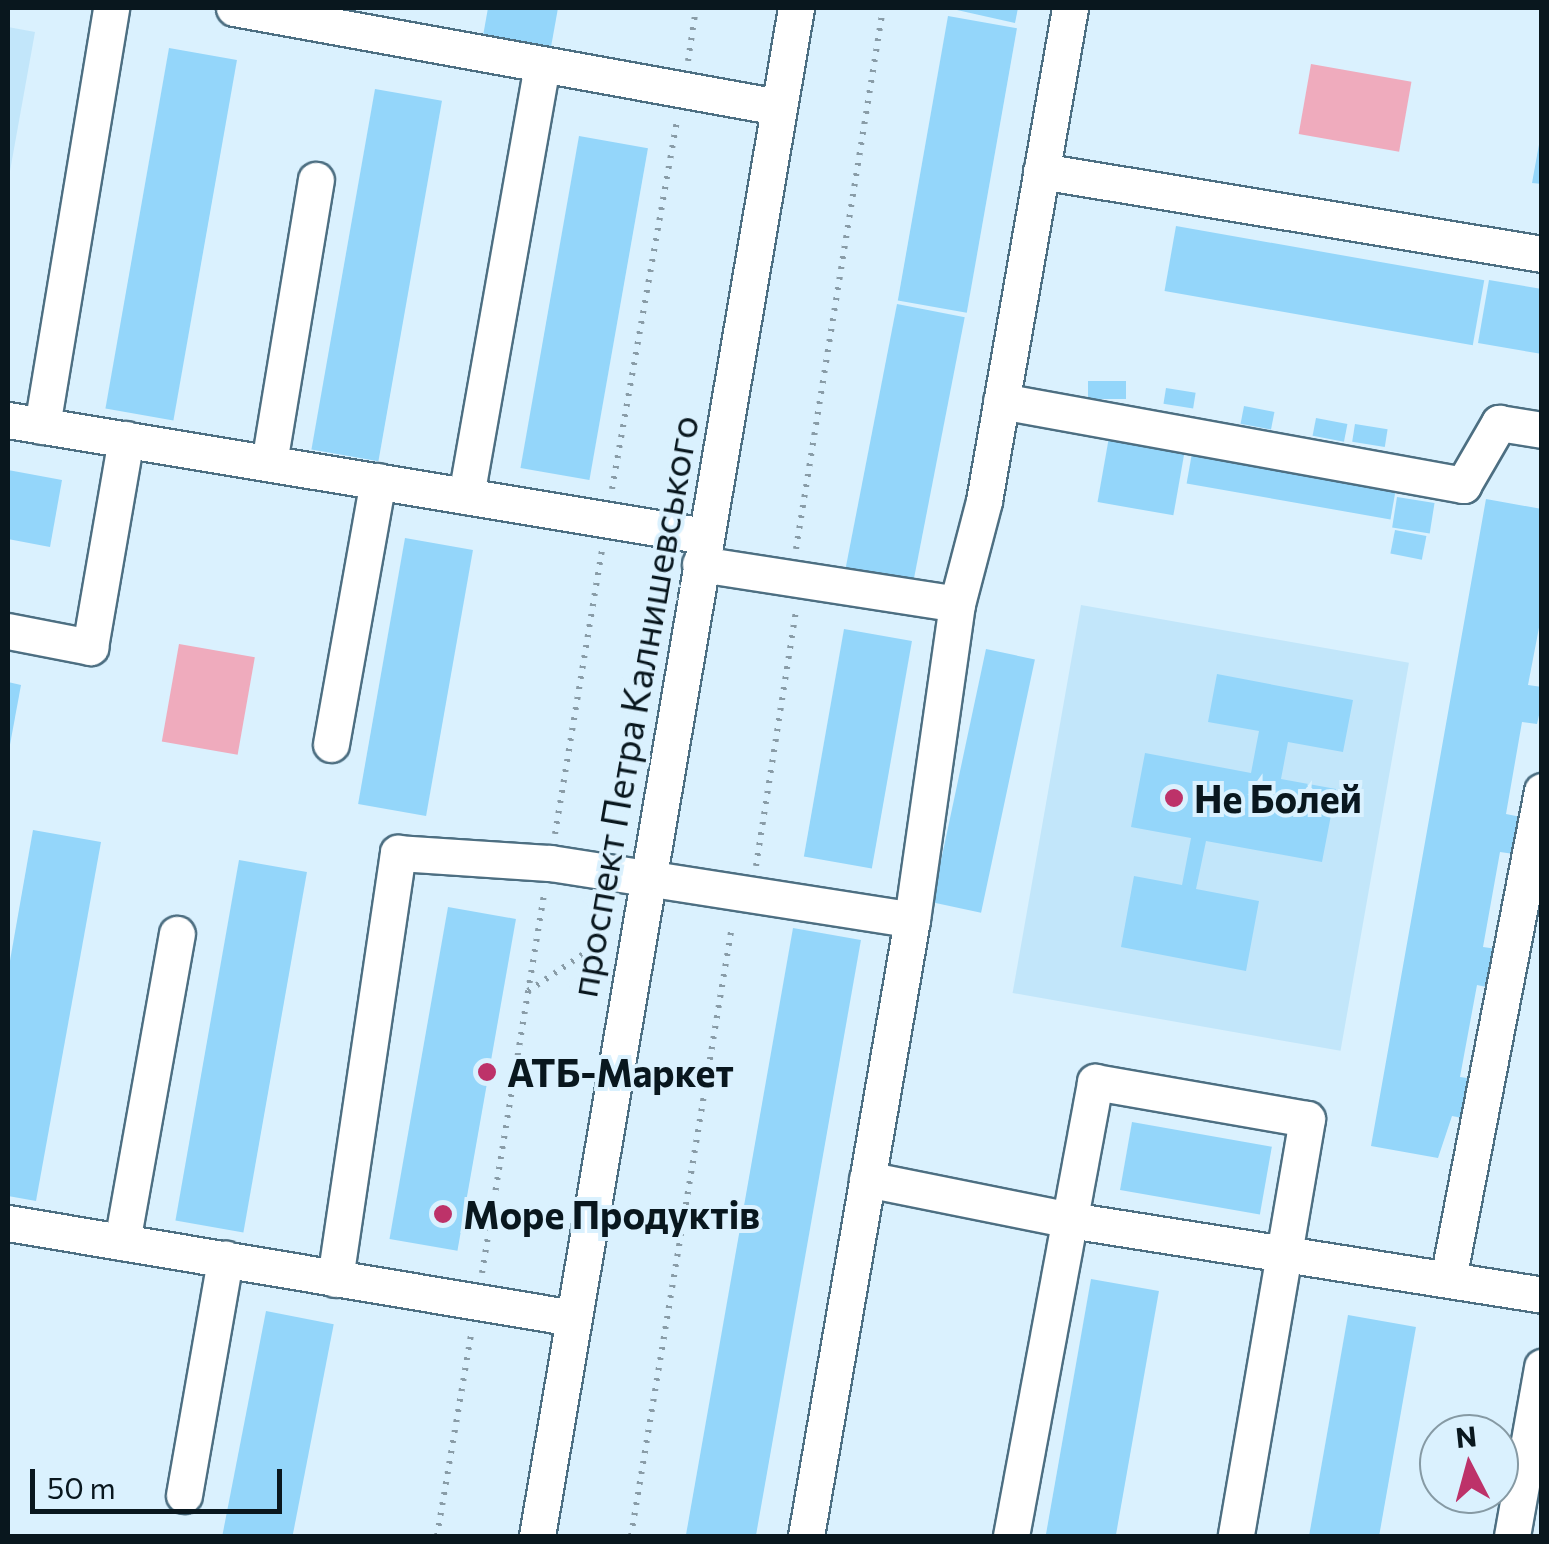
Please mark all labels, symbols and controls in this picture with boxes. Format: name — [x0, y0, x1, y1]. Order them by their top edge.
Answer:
street label: проспект Петра Калнишевського — [559, 412, 707, 1000]
place label: Не Болей — [1194, 775, 1362, 821]
marker: Не Болей — [1163, 787, 1185, 809]
place label: АТБ-Маркет — [507, 1049, 734, 1095]
marker: АТБ-Маркет — [476, 1061, 498, 1083]
place label: Море Продуктiв — [463, 1191, 760, 1237]
marker: Море Продуктiв — [432, 1203, 454, 1225]
north arrow — [1419, 1414, 1519, 1514]
text: N — [1454, 1418, 1478, 1454]
scale bar — [35, 1449, 288, 1511]
text: 50 m — [47, 1468, 116, 1505]

